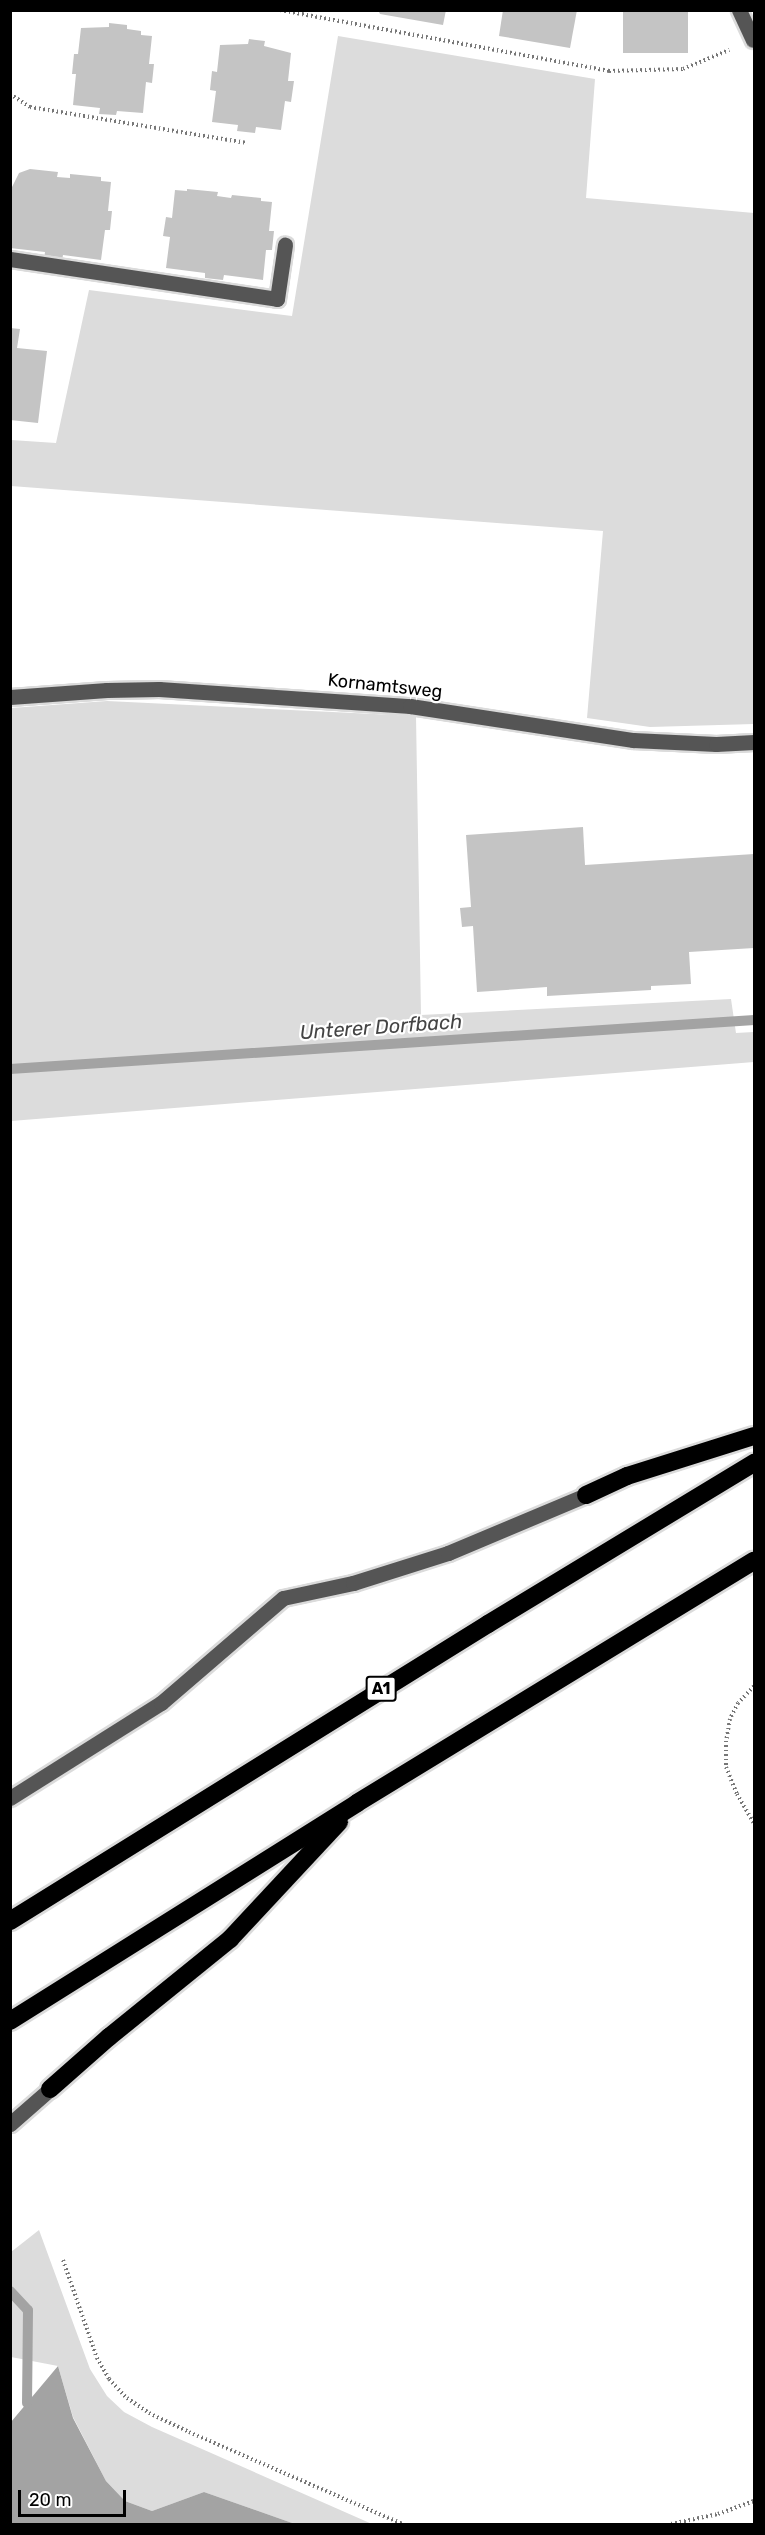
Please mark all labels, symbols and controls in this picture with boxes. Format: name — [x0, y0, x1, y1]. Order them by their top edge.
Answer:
street label: Kornamtsweg — [327, 669, 443, 703]
water label: Unterer Dorfbach — [299, 1009, 463, 1045]
road number: A1 — [364, 1676, 398, 1702]
scale bar — [21, 2478, 129, 2516]
text: 20 m — [29, 2489, 71, 2511]

